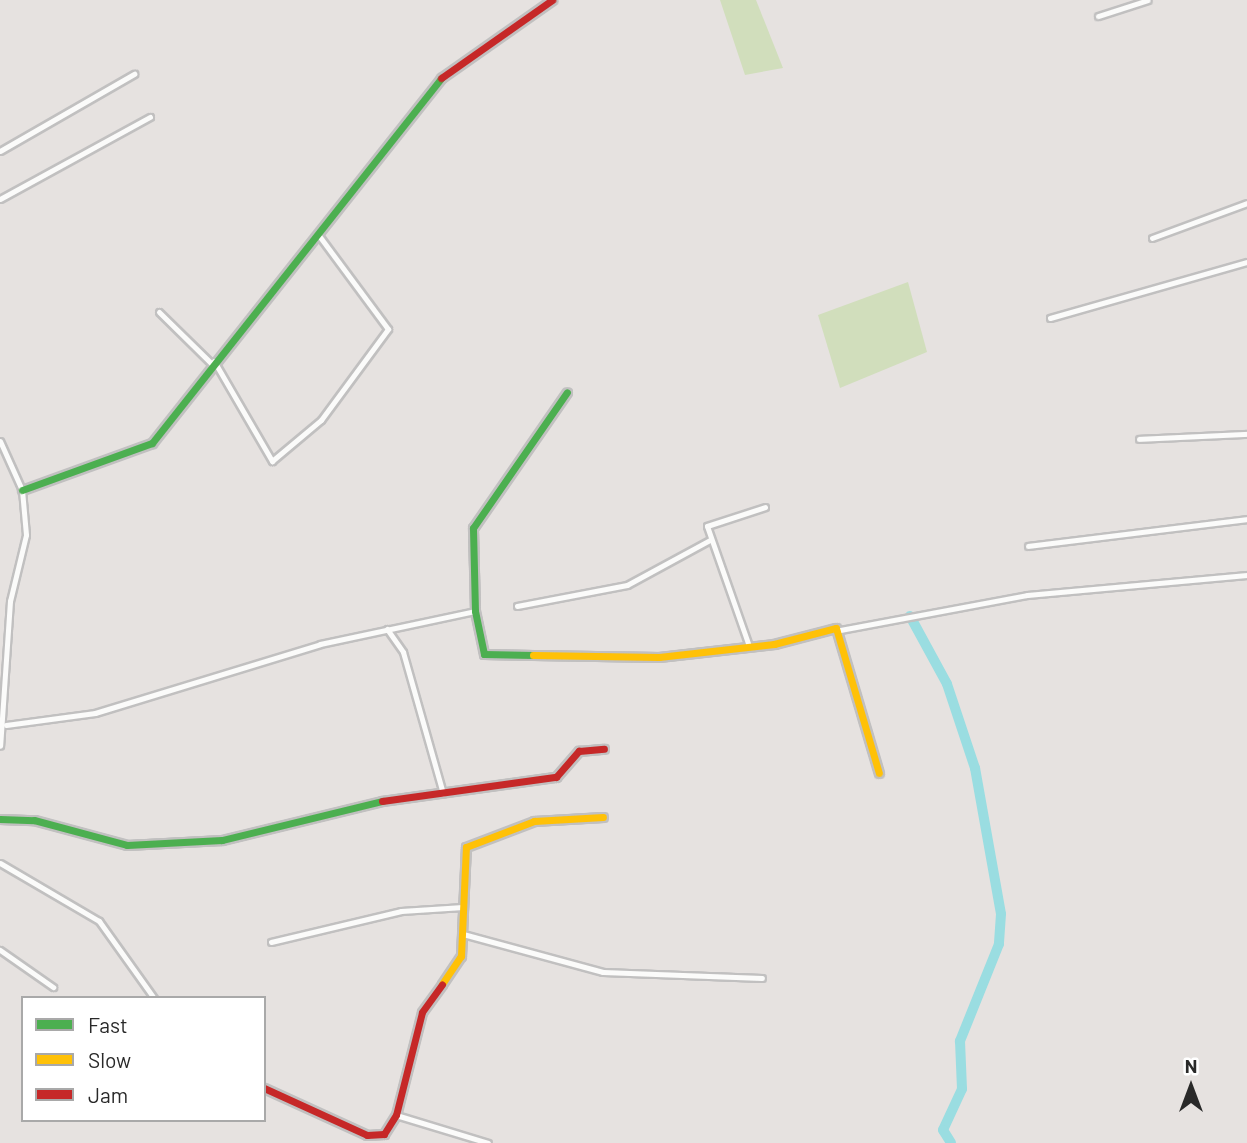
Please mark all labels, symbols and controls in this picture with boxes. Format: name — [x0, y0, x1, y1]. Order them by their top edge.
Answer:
legend — [21, 996, 266, 1122]
text: Fast — [88, 1012, 128, 1037]
text: Slow — [88, 1047, 131, 1072]
north arrow — [1156, 1052, 1226, 1122]
text: N — [1185, 1054, 1197, 1077]
text: Jam — [88, 1082, 128, 1107]

